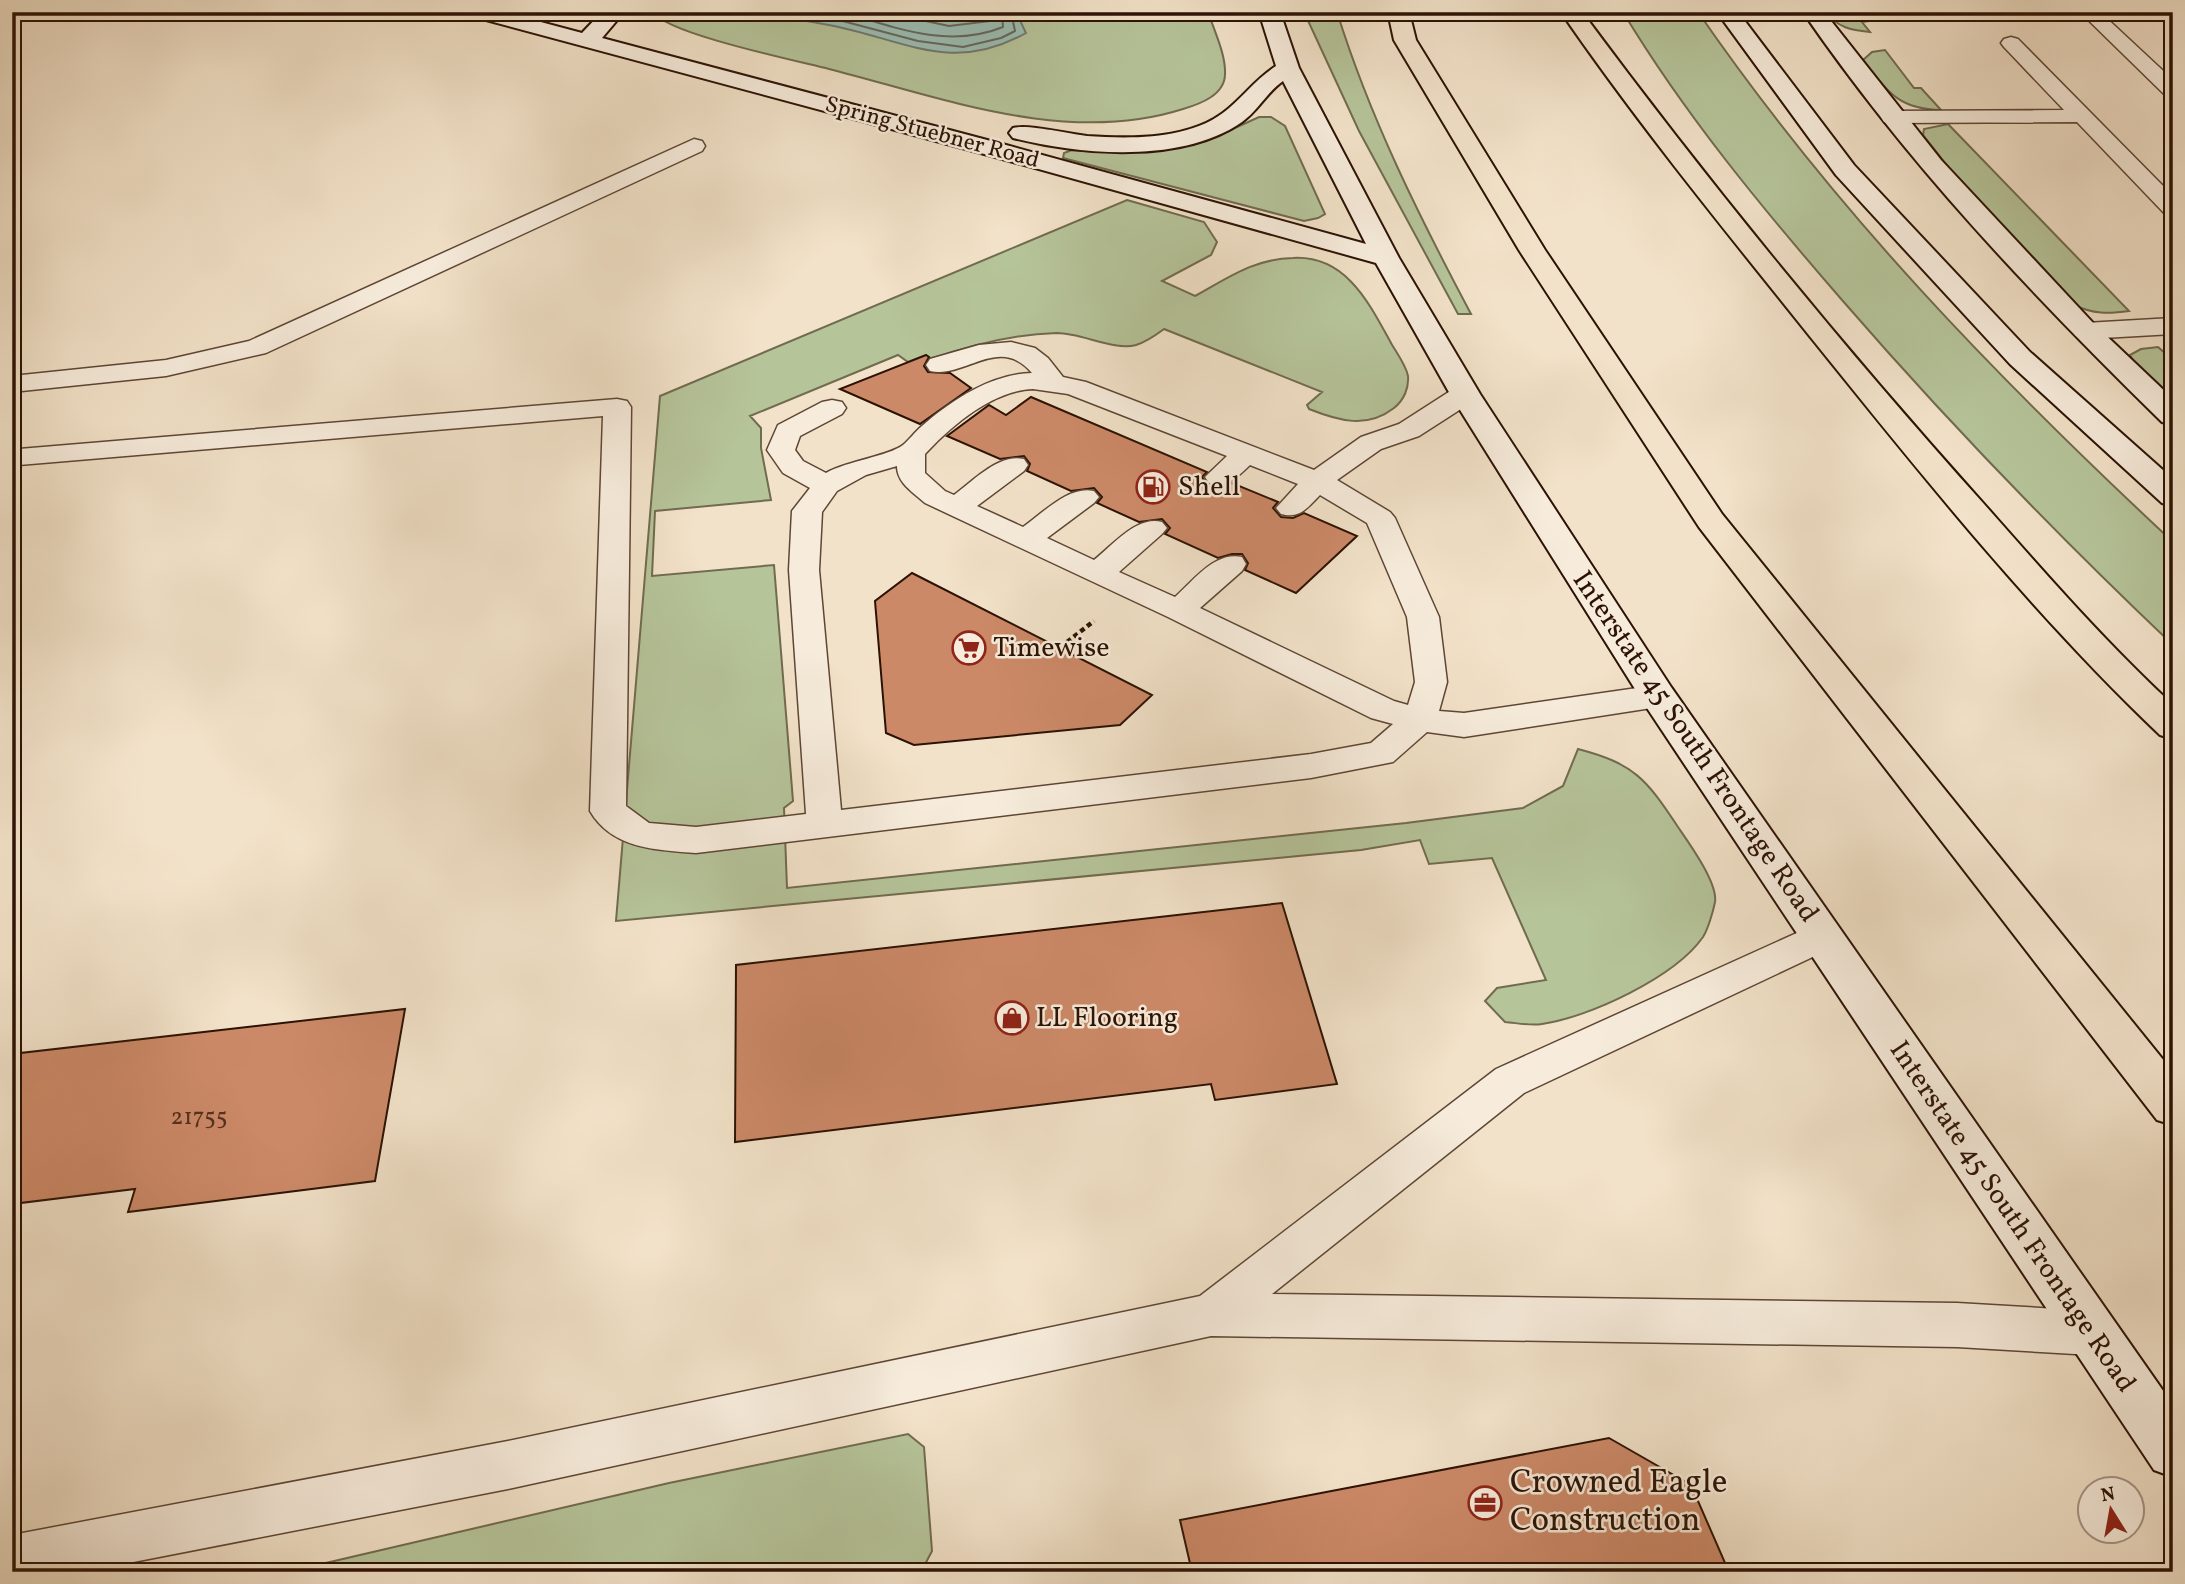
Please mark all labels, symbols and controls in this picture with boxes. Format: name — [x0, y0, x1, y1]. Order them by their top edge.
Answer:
street label: Spring Stuebner Road — [821, 89, 1043, 177]
fuel station icon: Shell — [1134, 468, 1172, 506]
place label: Shell — [1178, 468, 1240, 507]
street label: Interstate 45 South Frontage Road — [1562, 563, 1828, 931]
supermarket icon: Timewise — [950, 629, 988, 667]
place label: Timewise — [993, 629, 1110, 668]
shop icon: LL Flooring — [993, 999, 1031, 1037]
place label: LL Flooring — [1036, 999, 1178, 1038]
street label: Interstate 45 South Frontage Road — [1879, 1033, 2145, 1401]
house number: 21755 — [171, 1101, 227, 1135]
place label: Crowned Eagle Construction — [1510, 1461, 1727, 1545]
north arrow — [2076, 1476, 2146, 1546]
text: N — [2099, 1481, 2118, 1509]
office icon: Crowned Eagle Construction — [1466, 1484, 1504, 1522]

